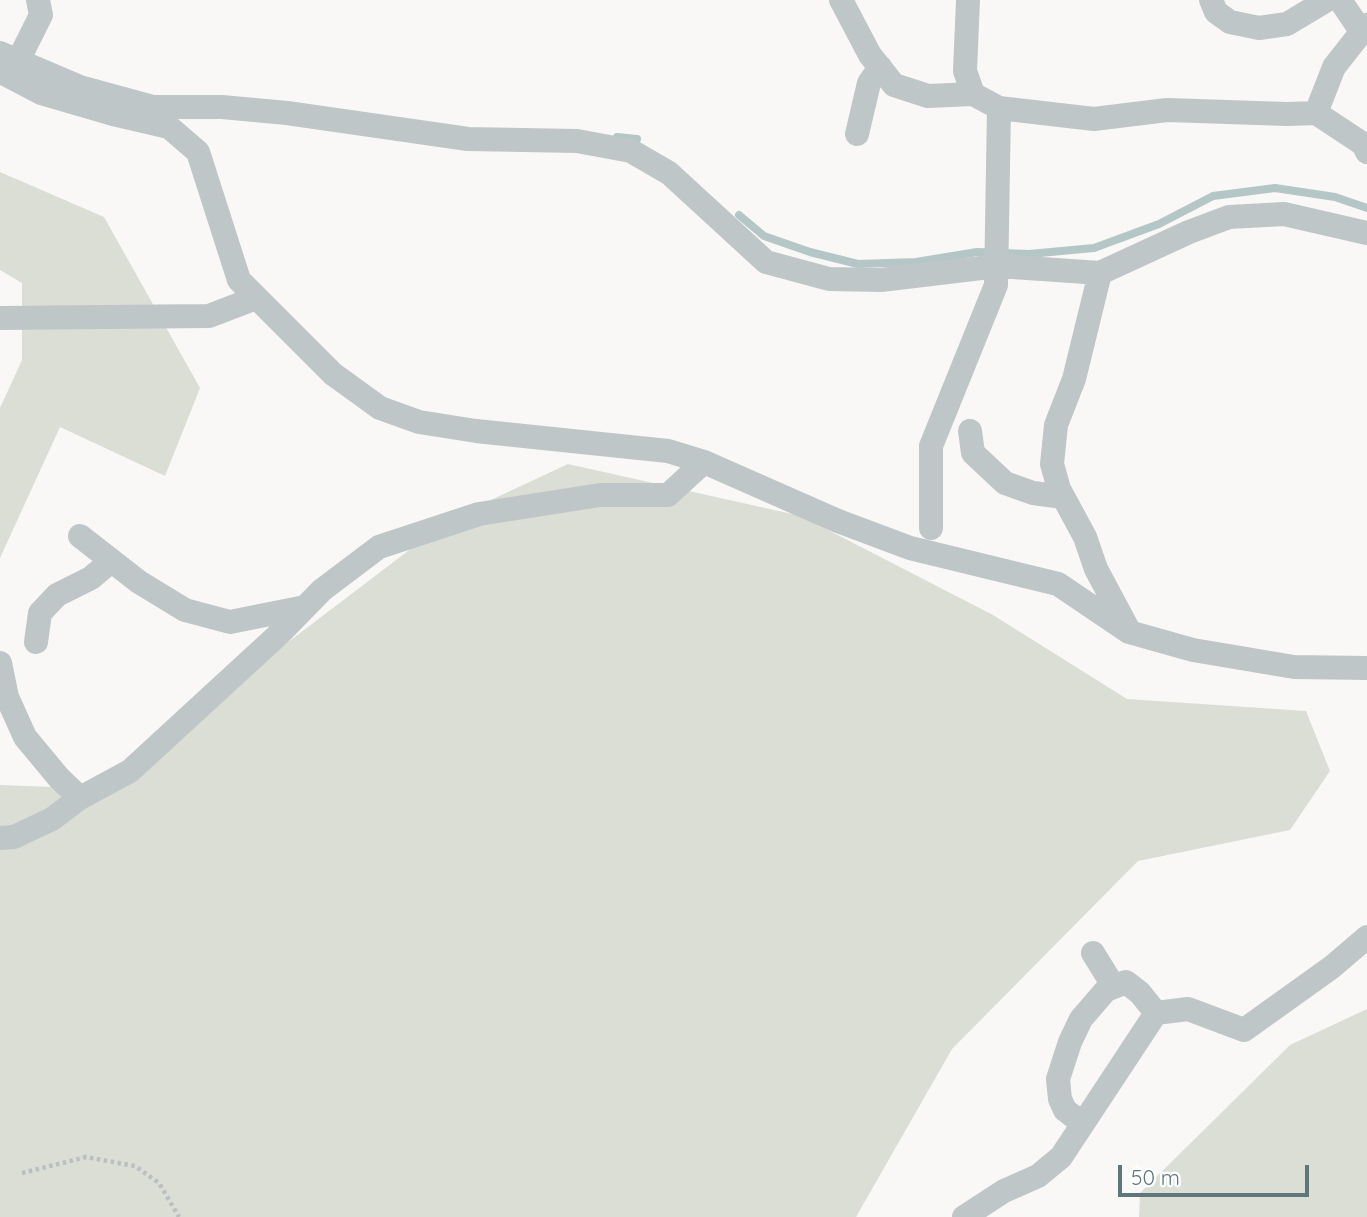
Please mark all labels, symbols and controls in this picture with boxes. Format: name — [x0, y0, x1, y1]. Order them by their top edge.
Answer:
scale bar — [1122, 1150, 1313, 1194]
text: 50 m — [1131, 1164, 1180, 1190]

